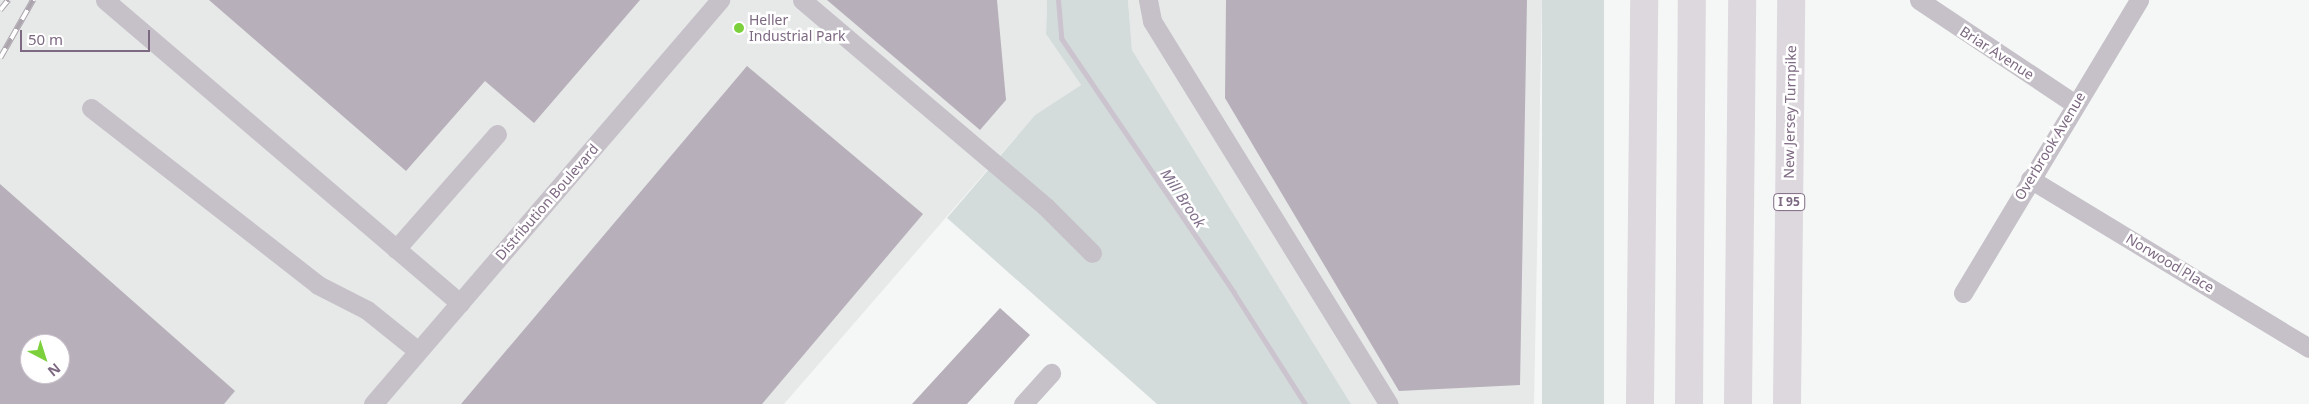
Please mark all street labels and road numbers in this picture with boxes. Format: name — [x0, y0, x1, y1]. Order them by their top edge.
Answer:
street label: Briar Avenue — [1957, 23, 2037, 83]
street label: New Jersey Turnpike — [1780, 45, 1800, 179]
street label: Overbrook Avenue — [2011, 89, 2089, 203]
street label: Distribution Boulevard — [492, 141, 602, 263]
road number: I 95 — [1773, 192, 1805, 212]
street label: Norwood Place — [2123, 230, 2217, 296]

